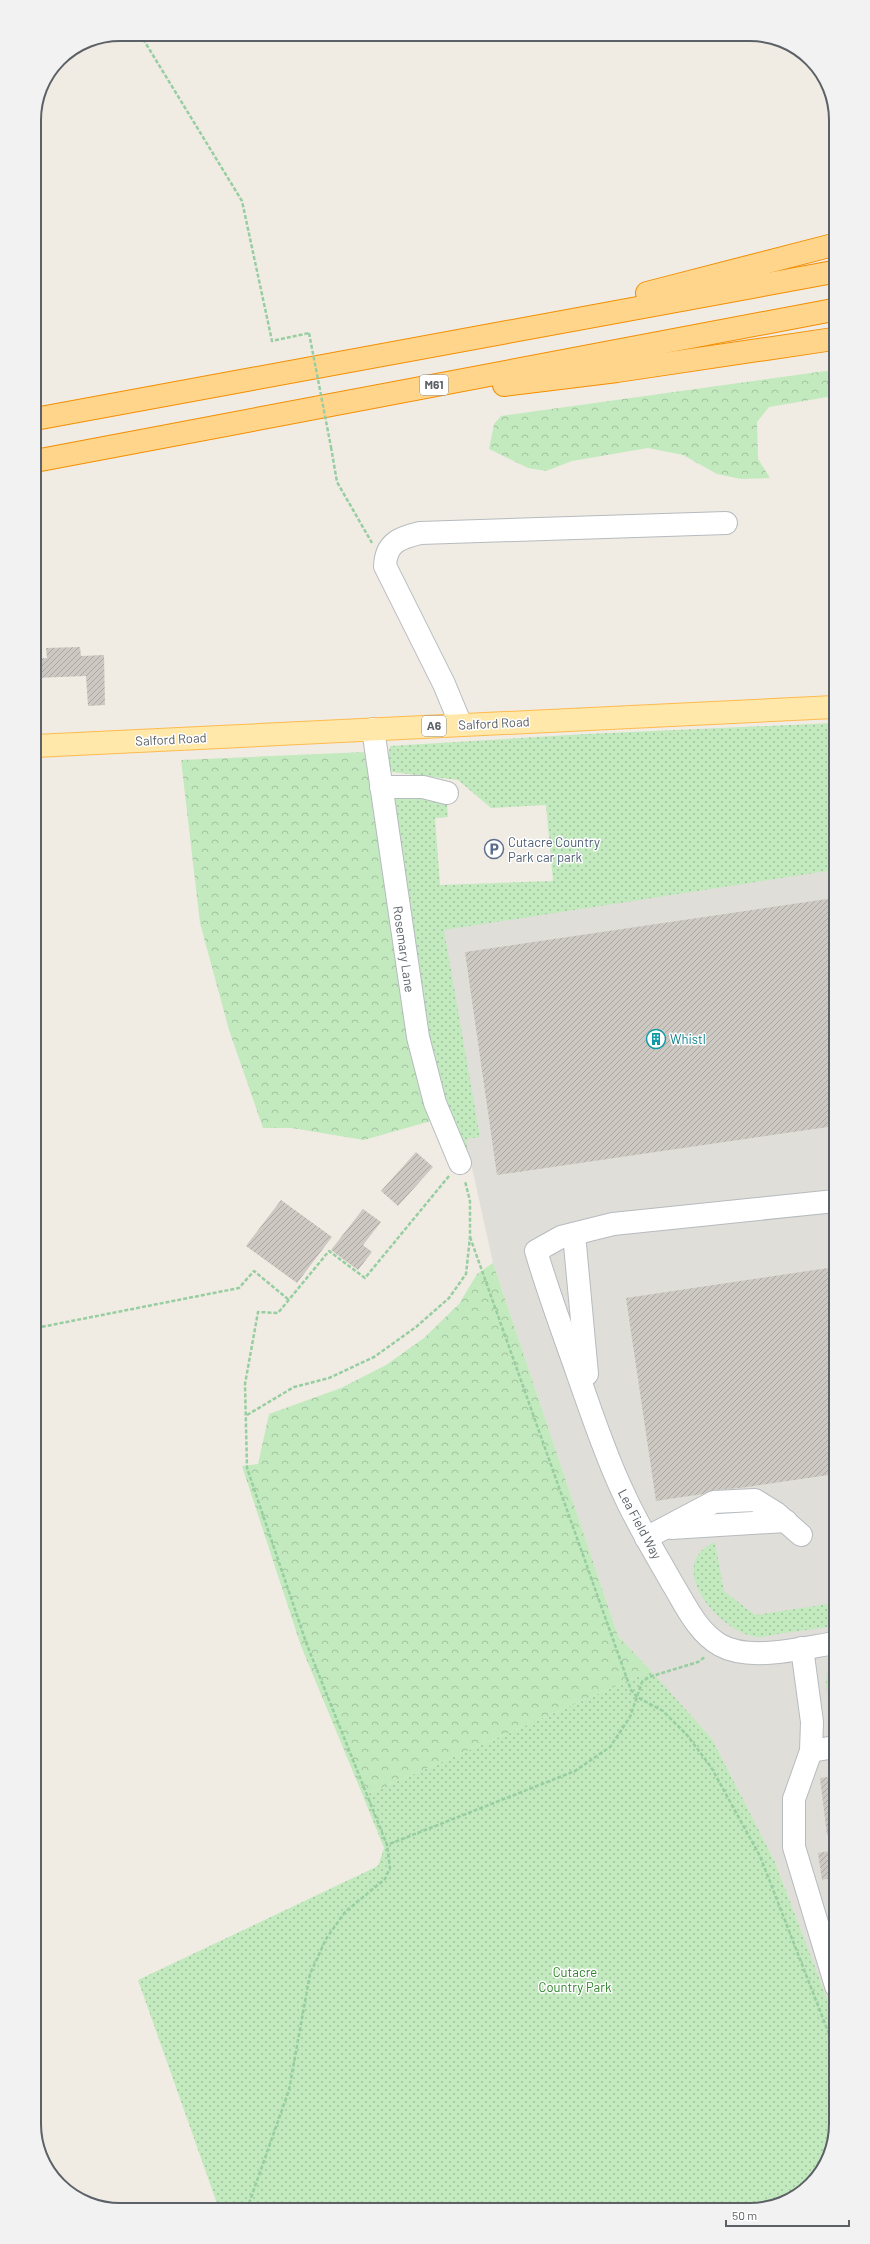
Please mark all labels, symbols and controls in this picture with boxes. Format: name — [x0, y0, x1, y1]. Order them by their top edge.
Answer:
road number: M61 — [420, 375, 448, 395]
street label: Salford Road — [458, 713, 530, 733]
road number: A6 — [422, 716, 446, 736]
street label: Salford Road — [135, 729, 207, 749]
place label: Cutacre Country Park car park — [508, 834, 600, 865]
parking icon: Cutacre Country Park car park — [483, 838, 505, 860]
street label: Rosemary Lane — [390, 905, 418, 993]
building icon: Whistl — [645, 1028, 667, 1050]
place label: Whistl — [670, 1031, 706, 1047]
street label: Lea Field Way — [615, 1486, 665, 1562]
park label: Cutacre Country Park — [539, 1964, 612, 1995]
scale bar — [726, 2202, 849, 2228]
text: 50 m — [732, 2208, 757, 2222]

